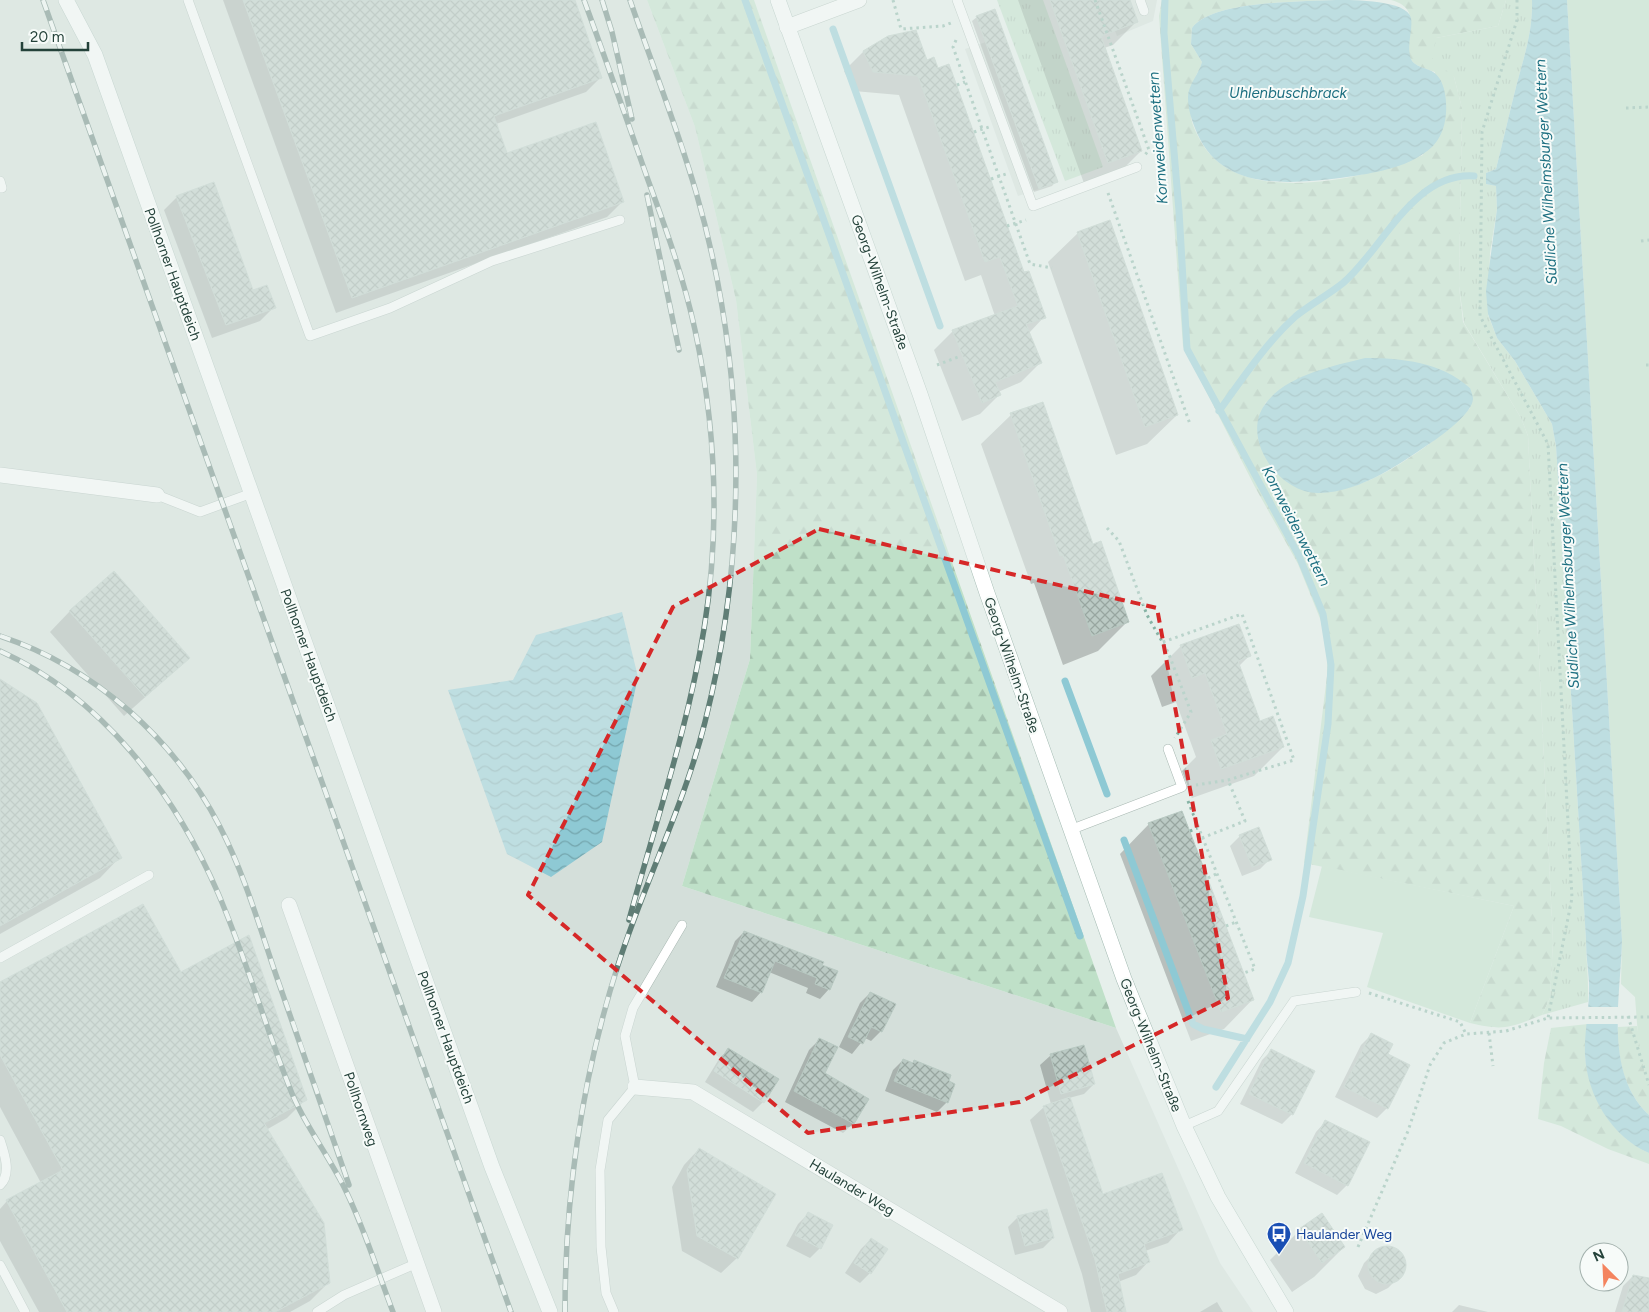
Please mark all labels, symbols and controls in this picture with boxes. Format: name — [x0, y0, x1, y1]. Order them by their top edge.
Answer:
scale bar — [22, 20, 89, 52]
text: 20 m — [30, 28, 64, 46]
water label: Südliche Wilhelmsburger Wettern — [1531, 59, 1561, 285]
water label: Kornweidenwettern — [1144, 71, 1172, 205]
water label: Uhlenbuschbrack — [1229, 84, 1348, 102]
street label: Pollhorner Hauptdeich — [141, 205, 205, 343]
street label: Georg-Wilhelm-Straße — [847, 212, 912, 352]
water label: Kornweidenwettern — [1258, 463, 1334, 589]
water label: Südliche Wilhelmsburger Wettern — [1553, 463, 1583, 689]
street label: Pollhorner Hauptdeich — [277, 586, 341, 724]
street label: Georg-Wilhelm-Straße — [980, 595, 1043, 736]
street label: Pollhorner Hauptdeich — [414, 968, 478, 1106]
street label: Georg-Wilhelm-Straße — [1116, 976, 1185, 1115]
street label: Pollhornweg — [340, 1070, 381, 1148]
street label: Haulander Weg — [806, 1155, 897, 1220]
bus stop icon: Haulander Weg — [1266, 1221, 1292, 1255]
place label: Haulander Weg — [1296, 1226, 1392, 1243]
north arrow — [1579, 1242, 1629, 1292]
text: N — [1591, 1246, 1607, 1266]

